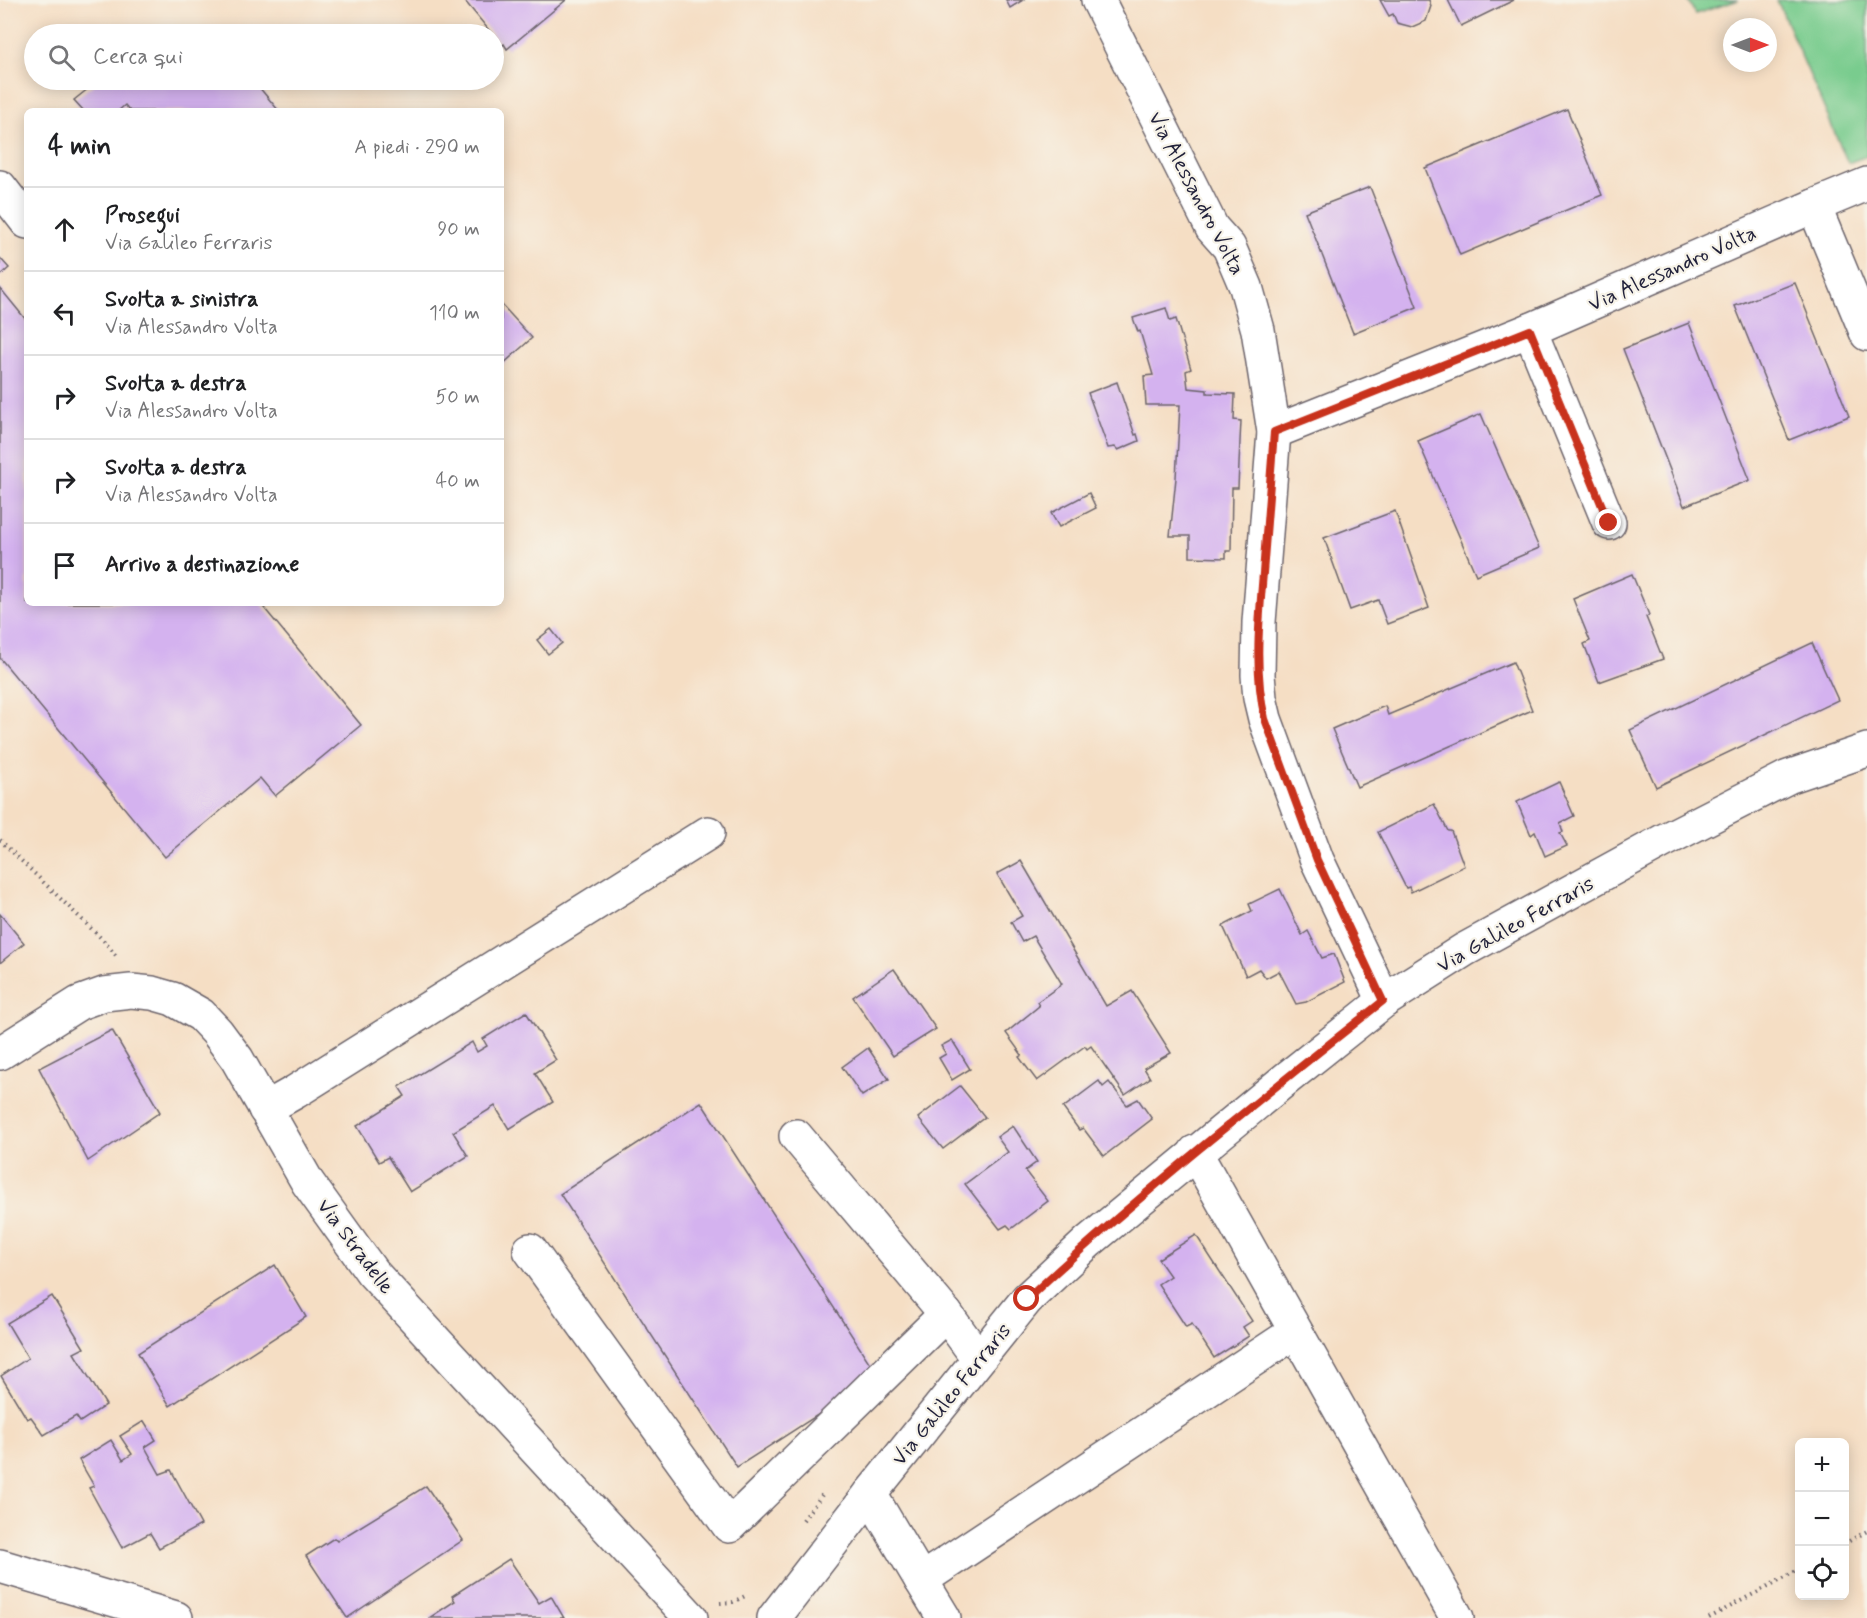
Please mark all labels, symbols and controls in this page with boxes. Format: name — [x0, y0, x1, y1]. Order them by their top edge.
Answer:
north arrow — [1723, 18, 1777, 72]
search box — [24, 24, 504, 90]
icon: search — [45, 41, 78, 74]
text: Cerca qui — [93, 43, 183, 71]
street label: Via Alessandro Volta — [1141, 107, 1251, 280]
text: 4 min — [48, 130, 111, 164]
text: A piedi · 290 m — [354, 134, 480, 161]
text: Prosegui — [105, 202, 180, 230]
icon: ahead — [48, 213, 81, 246]
text: 90 m — [437, 216, 480, 243]
street label: Via Alessandro Volta — [1584, 219, 1761, 319]
text: Via Galileo Ferraris — [105, 230, 272, 257]
text: Svolta a sinistra — [105, 286, 259, 314]
icon: left — [48, 297, 81, 330]
text: 110 m — [429, 300, 480, 327]
text: Via Alessandro Volta — [105, 314, 278, 341]
text: Svolta a destra — [105, 370, 247, 398]
icon: right — [48, 381, 81, 414]
text: 50 m — [435, 384, 480, 411]
text: Via Alessandro Volta — [105, 398, 278, 425]
text: Svolta a destra — [105, 454, 247, 482]
icon: right — [48, 465, 81, 498]
text: 40 m — [436, 468, 480, 495]
text: Via Alessandro Volta — [105, 482, 278, 509]
route end — [1595, 509, 1621, 535]
icon: arrive — [48, 549, 81, 582]
text: Arrivo a destinazione — [105, 551, 299, 579]
street label: Via Galileo Ferraris — [1432, 870, 1599, 980]
street label: Via Stradelle — [310, 1193, 400, 1300]
route start — [1013, 1285, 1039, 1311]
street label: Via Galileo Ferraris — [886, 1318, 1018, 1472]
map controls — [1795, 1438, 1849, 1600]
button: + — [1795, 1438, 1849, 1492]
button: − — [1795, 1492, 1849, 1546]
button: locate — [1795, 1546, 1849, 1600]

